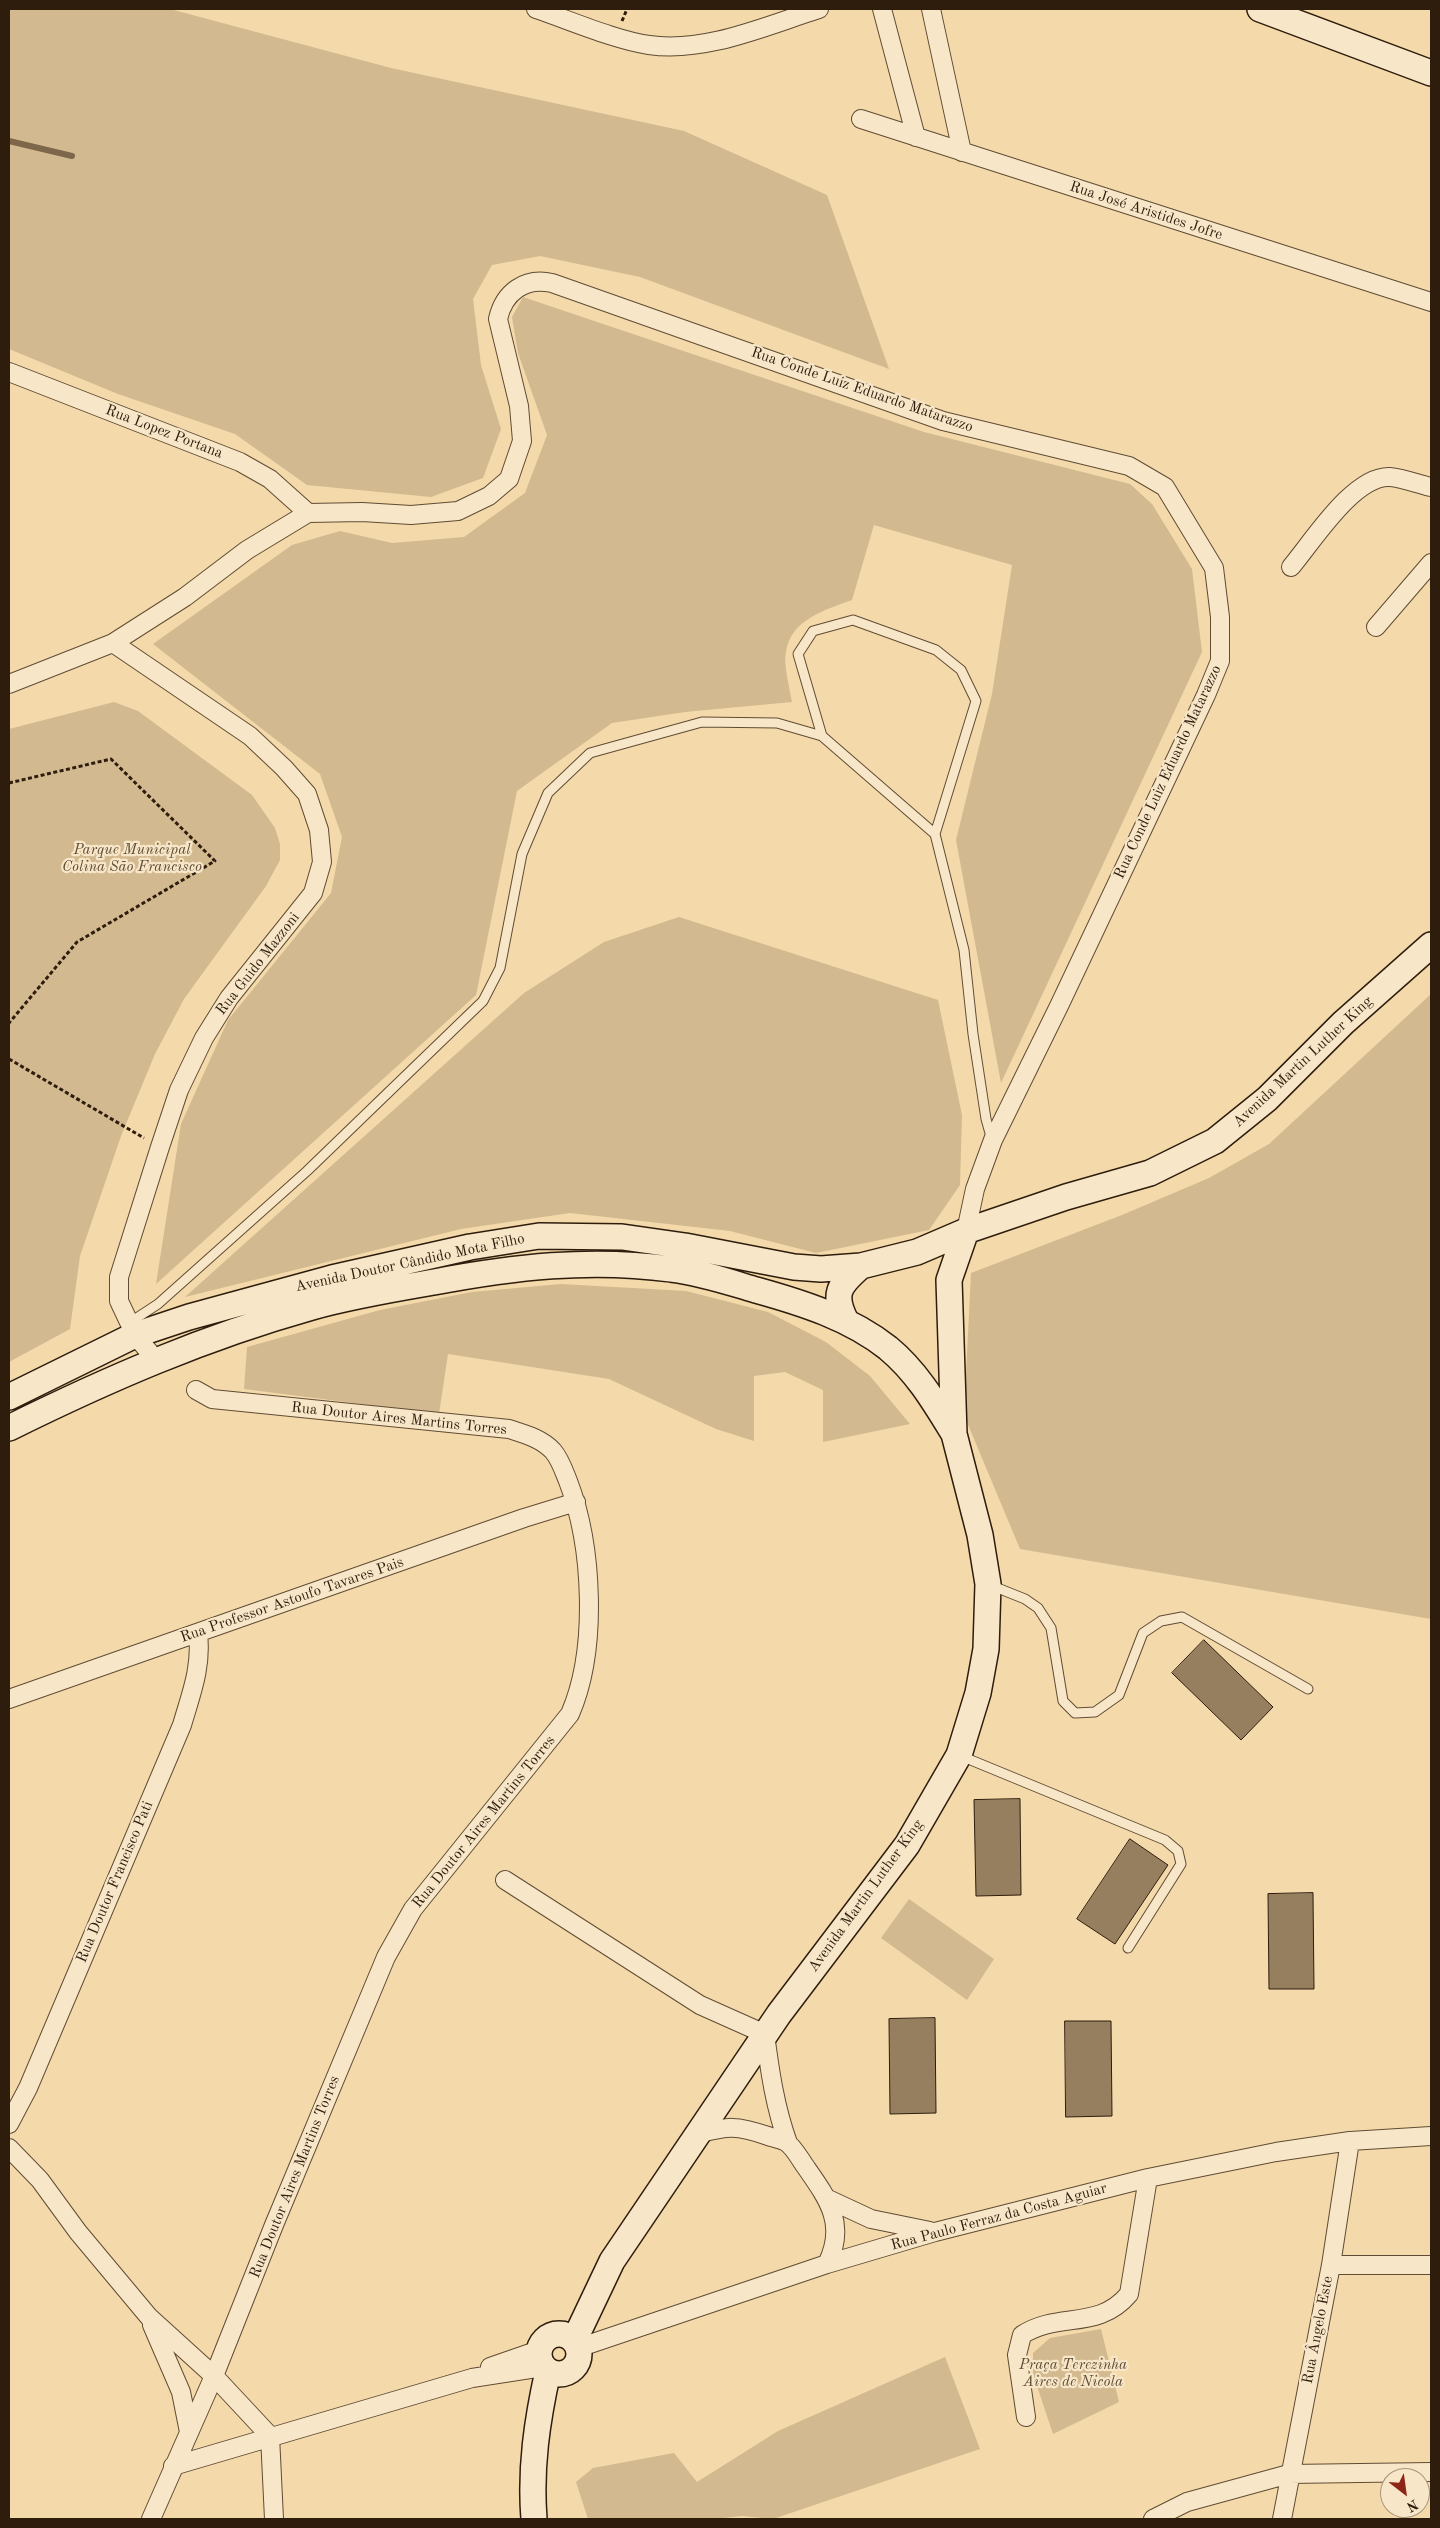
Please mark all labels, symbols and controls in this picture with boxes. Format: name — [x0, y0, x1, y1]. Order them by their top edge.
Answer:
street label: Rua José Aristides Jofre — [1067, 178, 1225, 244]
street label: Rua Conde Luiz Eduardo Matarazzo — [749, 343, 975, 437]
street label: Rua Lopez Portana — [103, 401, 225, 463]
street label: Rua Conde Luiz Eduardo Matarazzo — [1110, 662, 1226, 882]
park label: Parque Municipal Colina São Francisco — [62, 841, 202, 876]
street label: Rua Guido Mazzoni — [212, 909, 304, 1019]
street label: Avenida Martin Luther King — [1229, 993, 1377, 1131]
street label: Avenida Doutor Cândido Mota Filho — [294, 1230, 526, 1296]
street label: Rua Doutor Aires Martins Torres — [290, 1399, 508, 1439]
street label: Rua Professor Astoufo Tavares Pais — [178, 1553, 406, 1647]
street label: Rua Doutor Aires Martins Torres — [409, 1732, 559, 1912]
street label: Rua Doutor Francisco Pati — [73, 1798, 157, 1966]
street label: Avenida Martin Luther King — [805, 1816, 927, 1976]
street label: Rua Doutor Aires Martins Torres — [246, 2073, 344, 2281]
street label: Rua Paulo Ferraz da Costa Aguiar — [889, 2179, 1109, 2255]
street label: Rua Ângelo Este — [1299, 2274, 1337, 2386]
park label: Praça Terezinha Aires de Nicola — [1019, 2356, 1127, 2391]
north arrow — [1380, 2468, 1430, 2518]
text: N — [1404, 2496, 1420, 2514]

